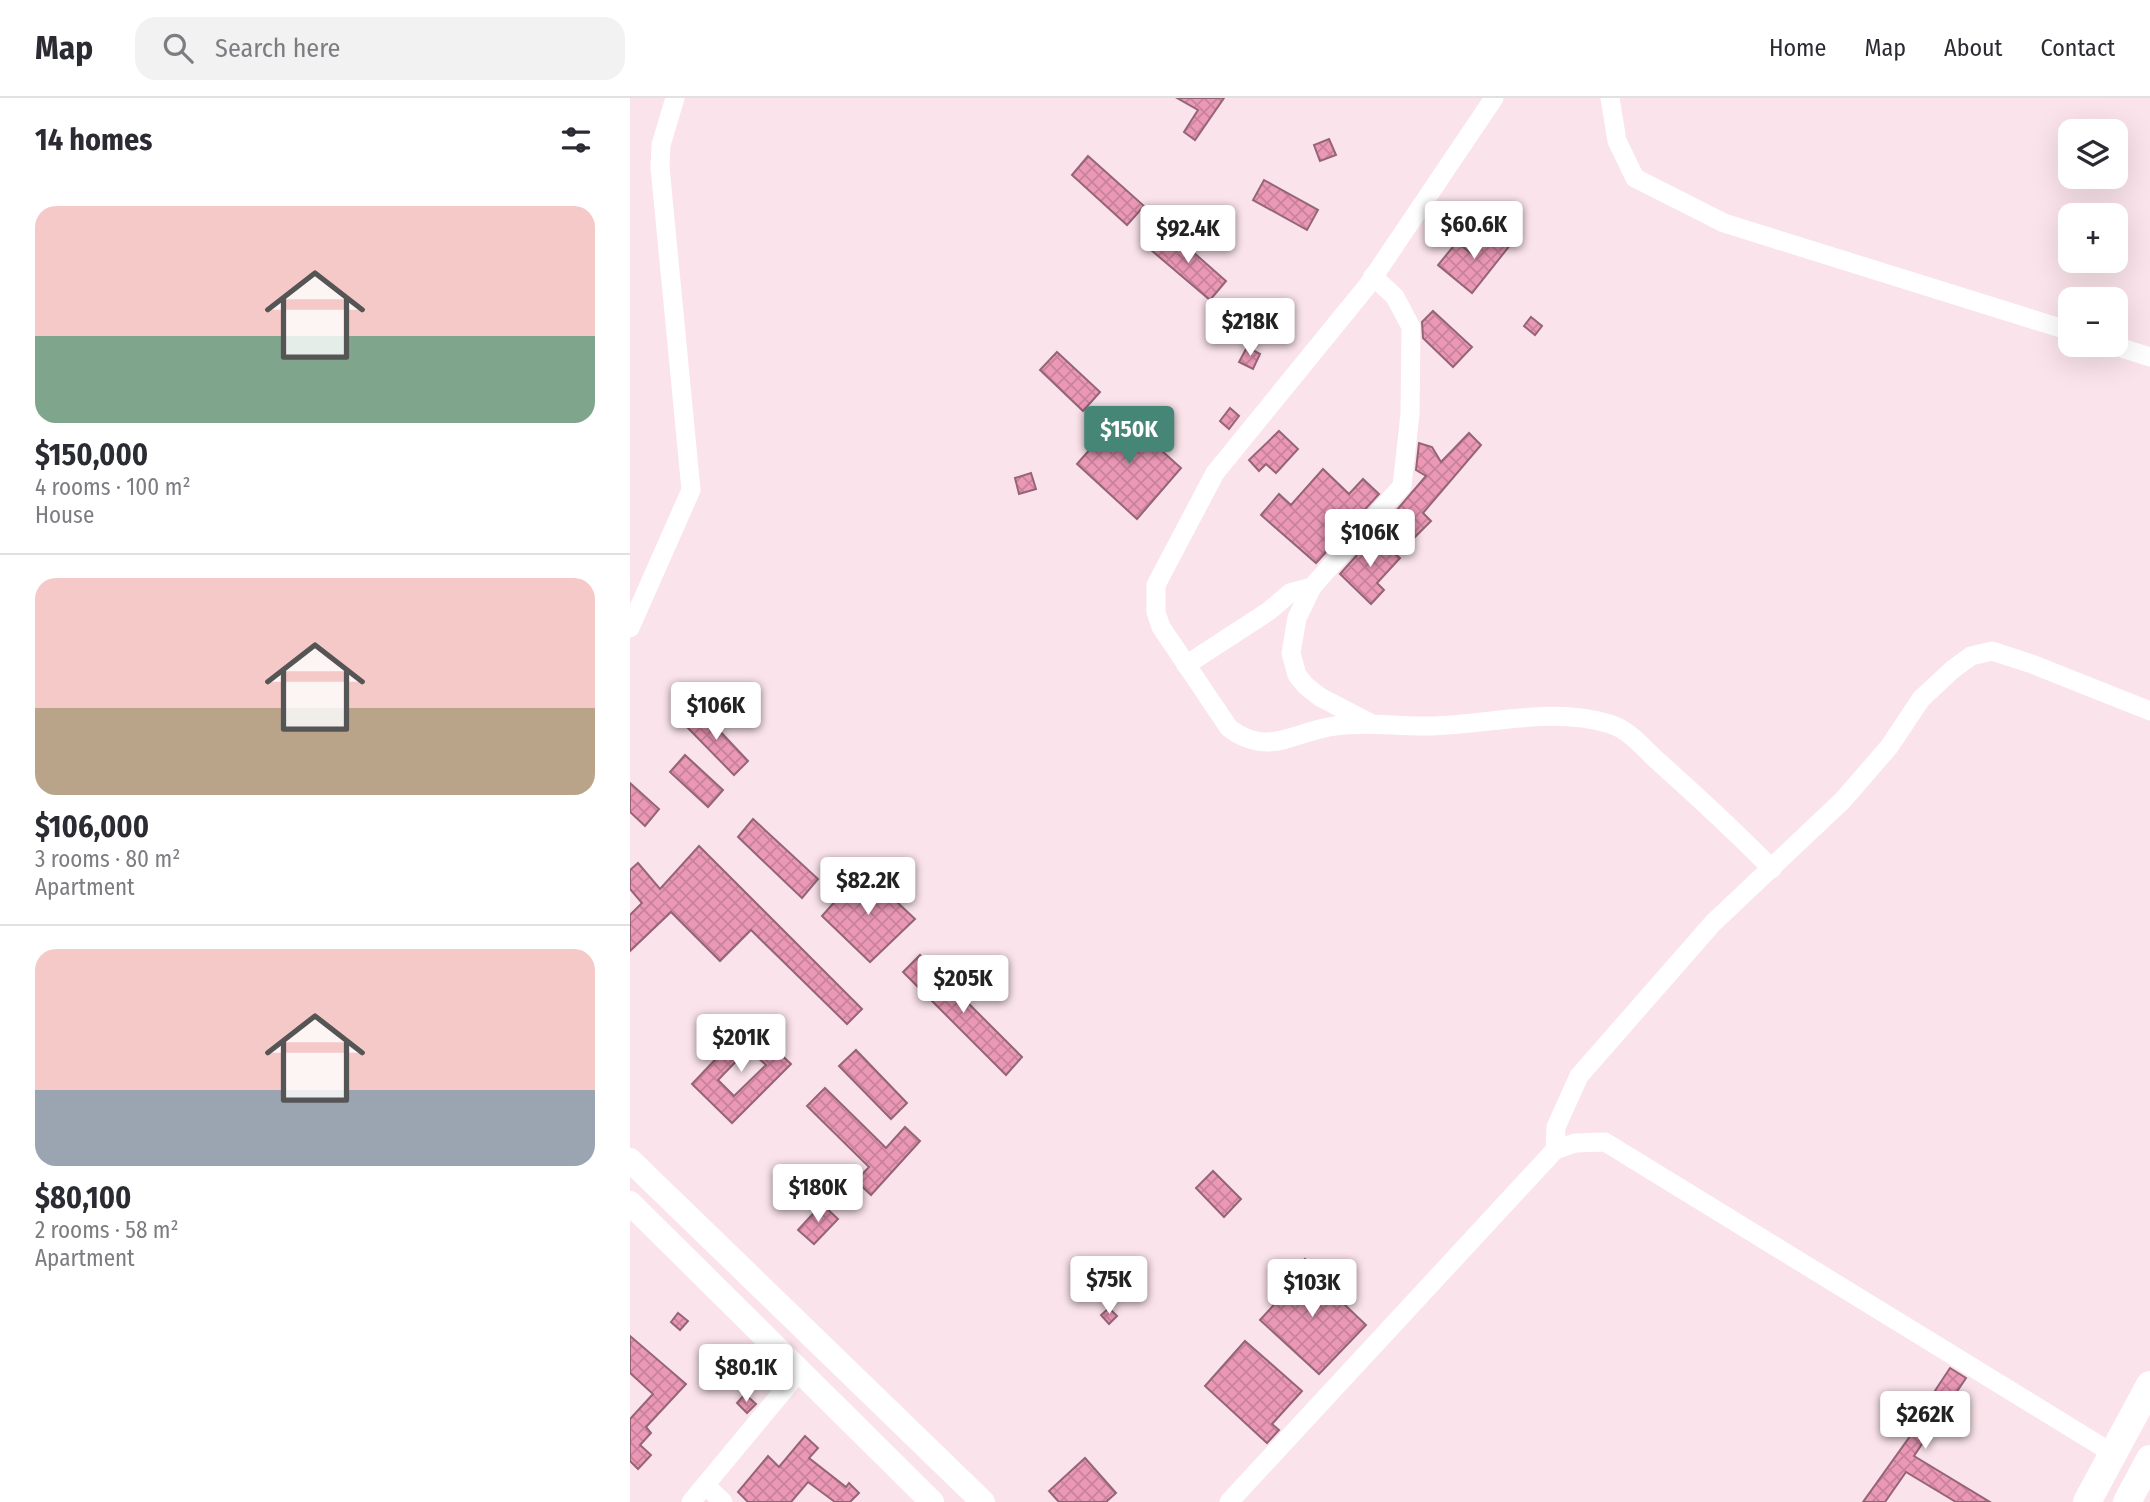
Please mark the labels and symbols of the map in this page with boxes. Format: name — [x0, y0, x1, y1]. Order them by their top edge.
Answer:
pin: $60.6K — [1417, 202, 1531, 261]
pin: $92.4K — [1131, 206, 1245, 265]
pin: $218K — [1201, 299, 1299, 358]
pin: $150K — [1080, 406, 1178, 466]
pin: $106K — [1321, 510, 1419, 569]
pin: $106K — [667, 682, 765, 742]
pin: $82.2K — [811, 858, 925, 917]
pin: $205K — [914, 956, 1012, 1015]
pin: $201K — [692, 1014, 790, 1074]
pin: $180K — [769, 1164, 867, 1224]
pin: $75K — [1068, 1256, 1150, 1316]
pin: $103K — [1263, 1260, 1361, 1319]
pin: $80.1K — [689, 1344, 803, 1404]
pin: $262K — [1876, 1392, 1974, 1451]

